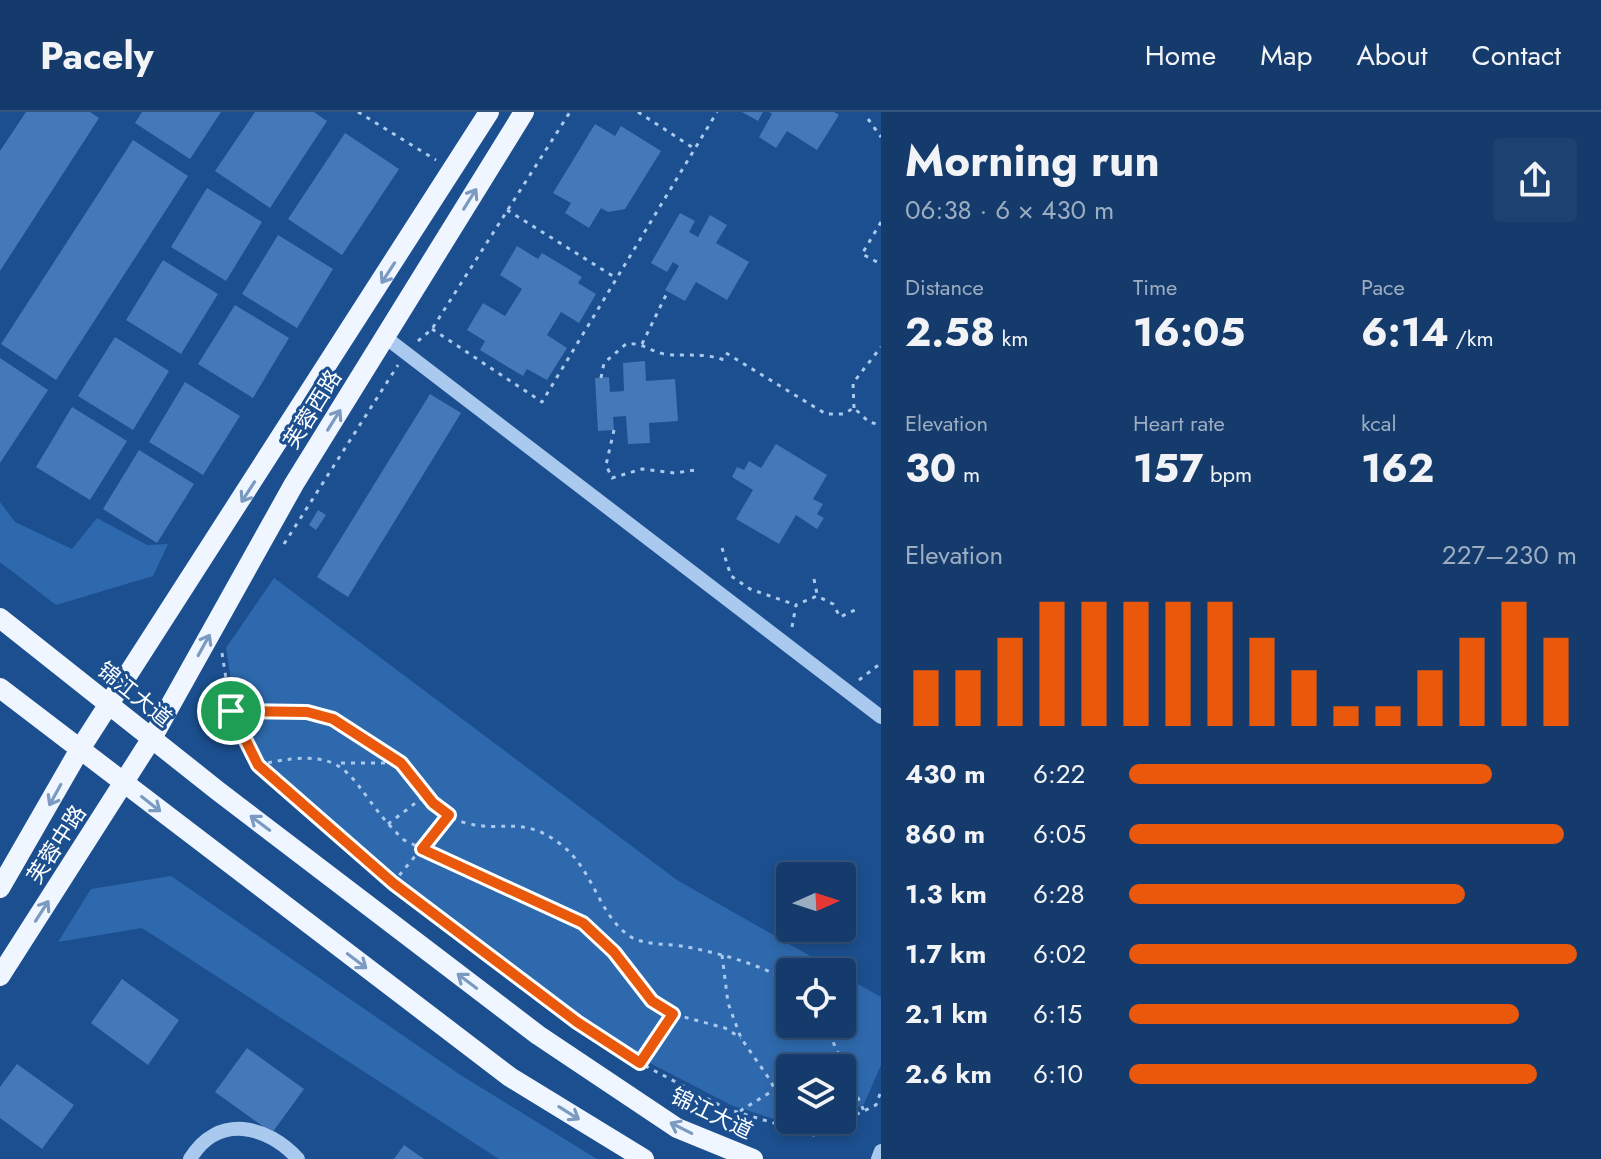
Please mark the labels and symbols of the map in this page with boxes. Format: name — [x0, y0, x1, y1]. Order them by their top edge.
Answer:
one-way arrow — [463, 188, 479, 211]
one-way arrow — [379, 261, 396, 283]
street label: 芙蓉西路 — [275, 363, 349, 455]
one-way arrow — [326, 409, 342, 432]
one-way arrow — [239, 480, 255, 503]
one-way arrow — [196, 634, 212, 657]
street label: 锦江大道 — [91, 654, 179, 734]
pin — [197, 677, 265, 745]
one-way arrow — [47, 782, 63, 806]
one-way arrow — [140, 795, 161, 812]
street label: 芙蓉中路 — [19, 798, 93, 890]
one-way arrow — [250, 815, 271, 832]
north arrow — [776, 862, 856, 942]
one-way arrow — [33, 900, 50, 922]
one-way arrow — [346, 953, 368, 970]
one-way arrow — [457, 972, 478, 989]
street label: 锦江大道 — [665, 1079, 759, 1147]
one-way arrow — [557, 1104, 579, 1121]
one-way arrow — [670, 1120, 693, 1135]

